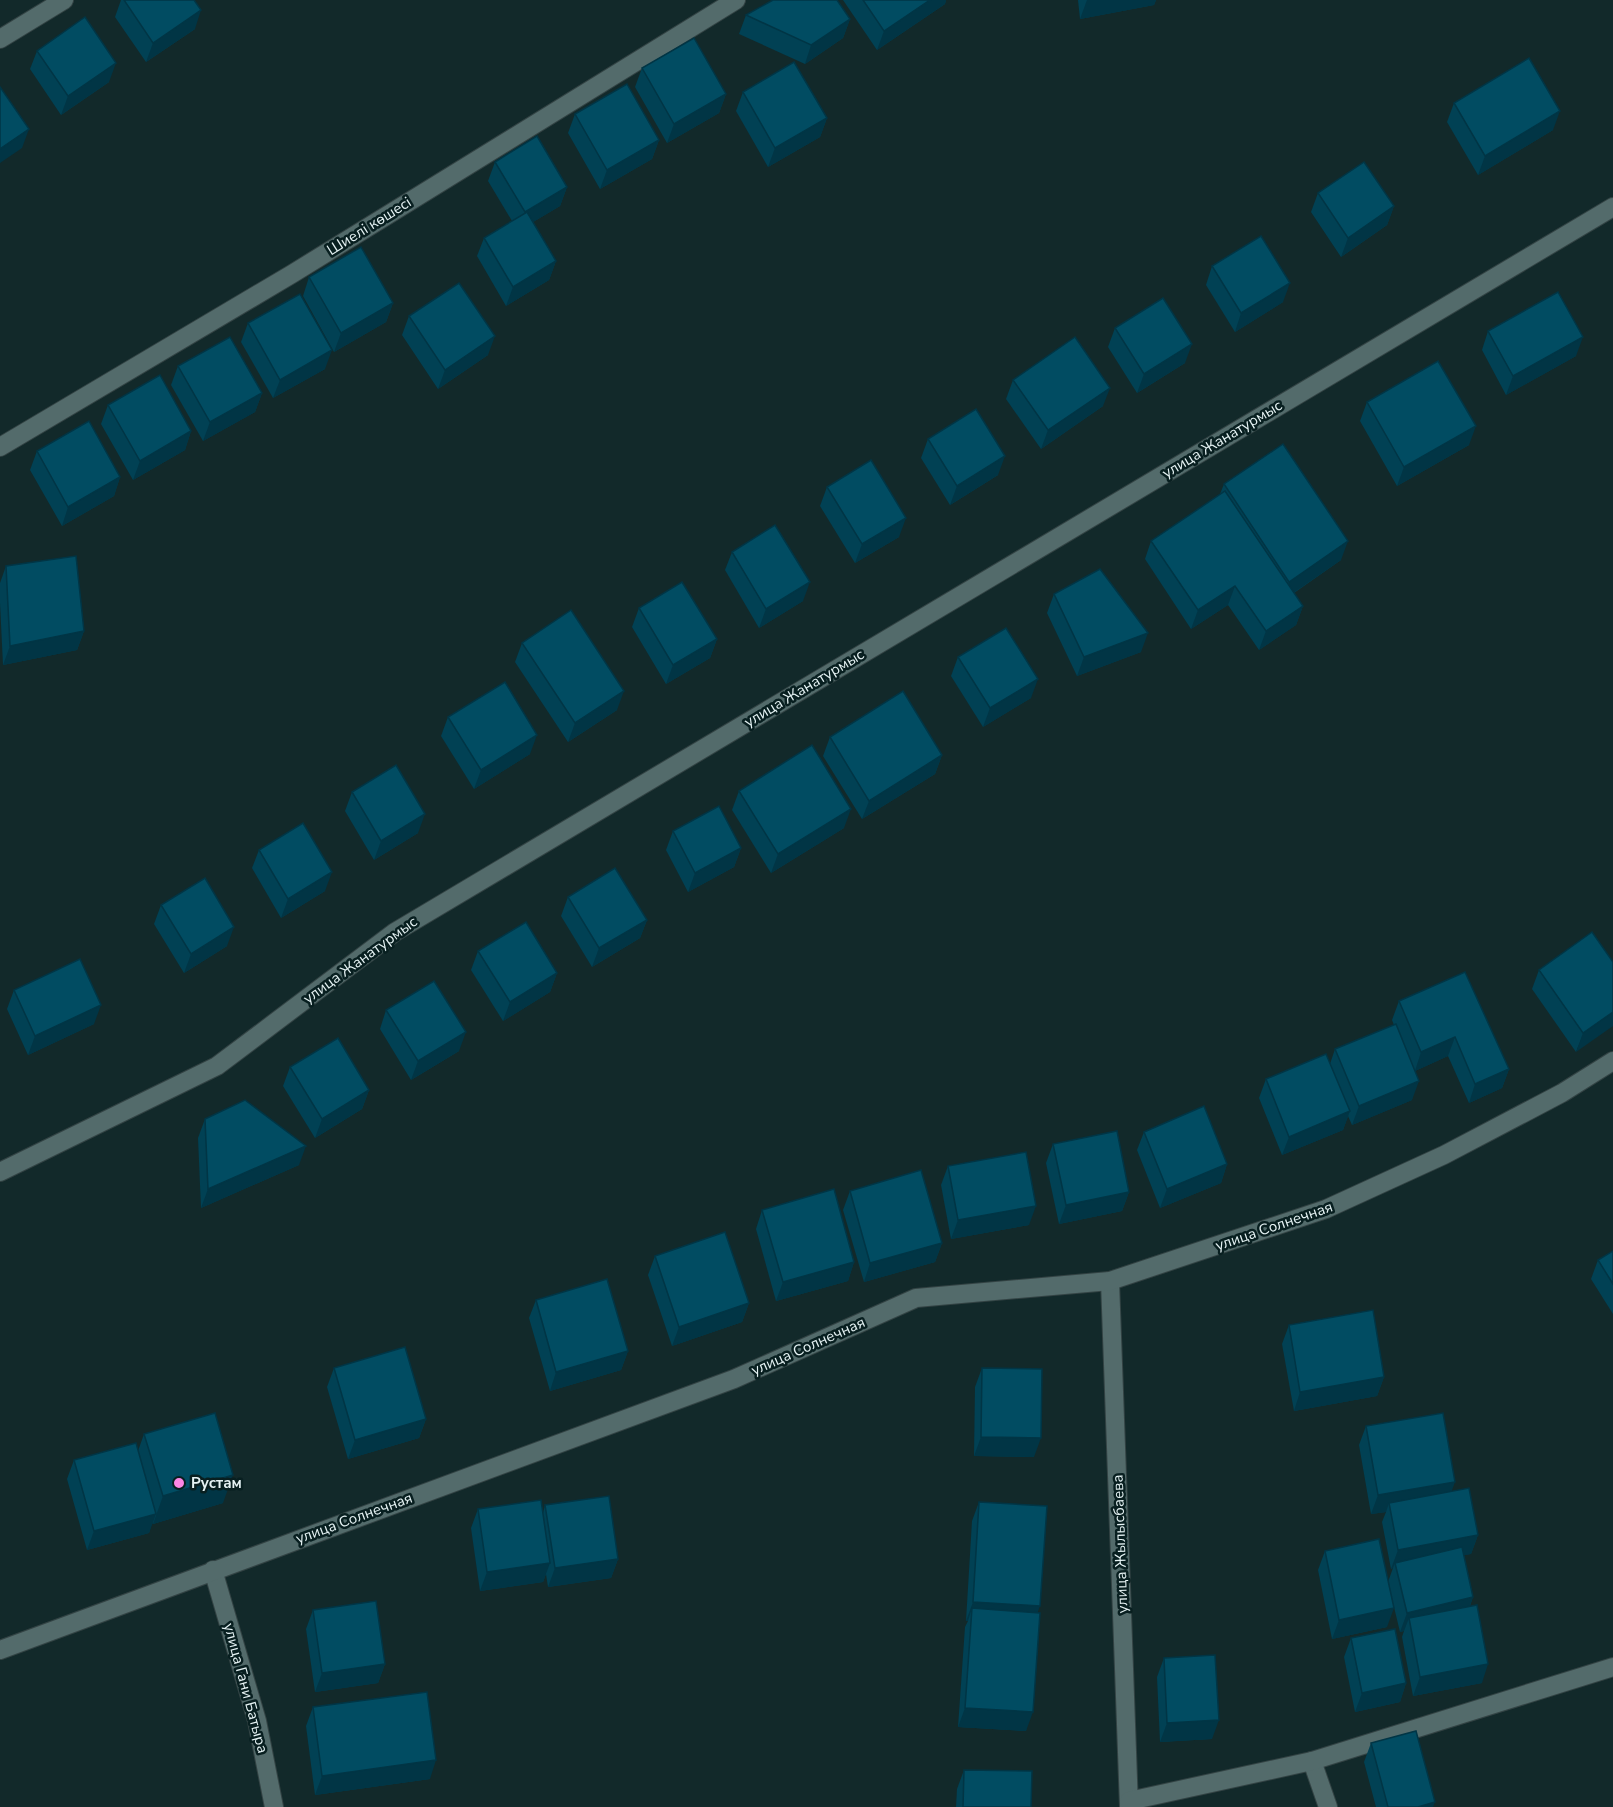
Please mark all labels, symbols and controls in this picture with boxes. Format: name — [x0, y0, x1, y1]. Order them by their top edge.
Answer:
street label: Шиелі көшесі — [323, 192, 415, 260]
street label: улица Жанатурмыс — [1158, 395, 1286, 483]
street label: улица Жанатурмыс — [740, 644, 868, 732]
street label: улица Жанатурмыс — [299, 912, 421, 1008]
street label: улица Солнечная — [1213, 1197, 1335, 1255]
street label: улица Солнечная — [748, 1312, 868, 1380]
place label: Рустам — [191, 1473, 242, 1493]
street label: улица Жылысбаева — [1108, 1474, 1132, 1614]
marker: Рустам — [172, 1476, 186, 1490]
street label: улица Солнечная — [293, 1488, 415, 1548]
street label: улица Гани Батыра — [219, 1621, 273, 1755]

